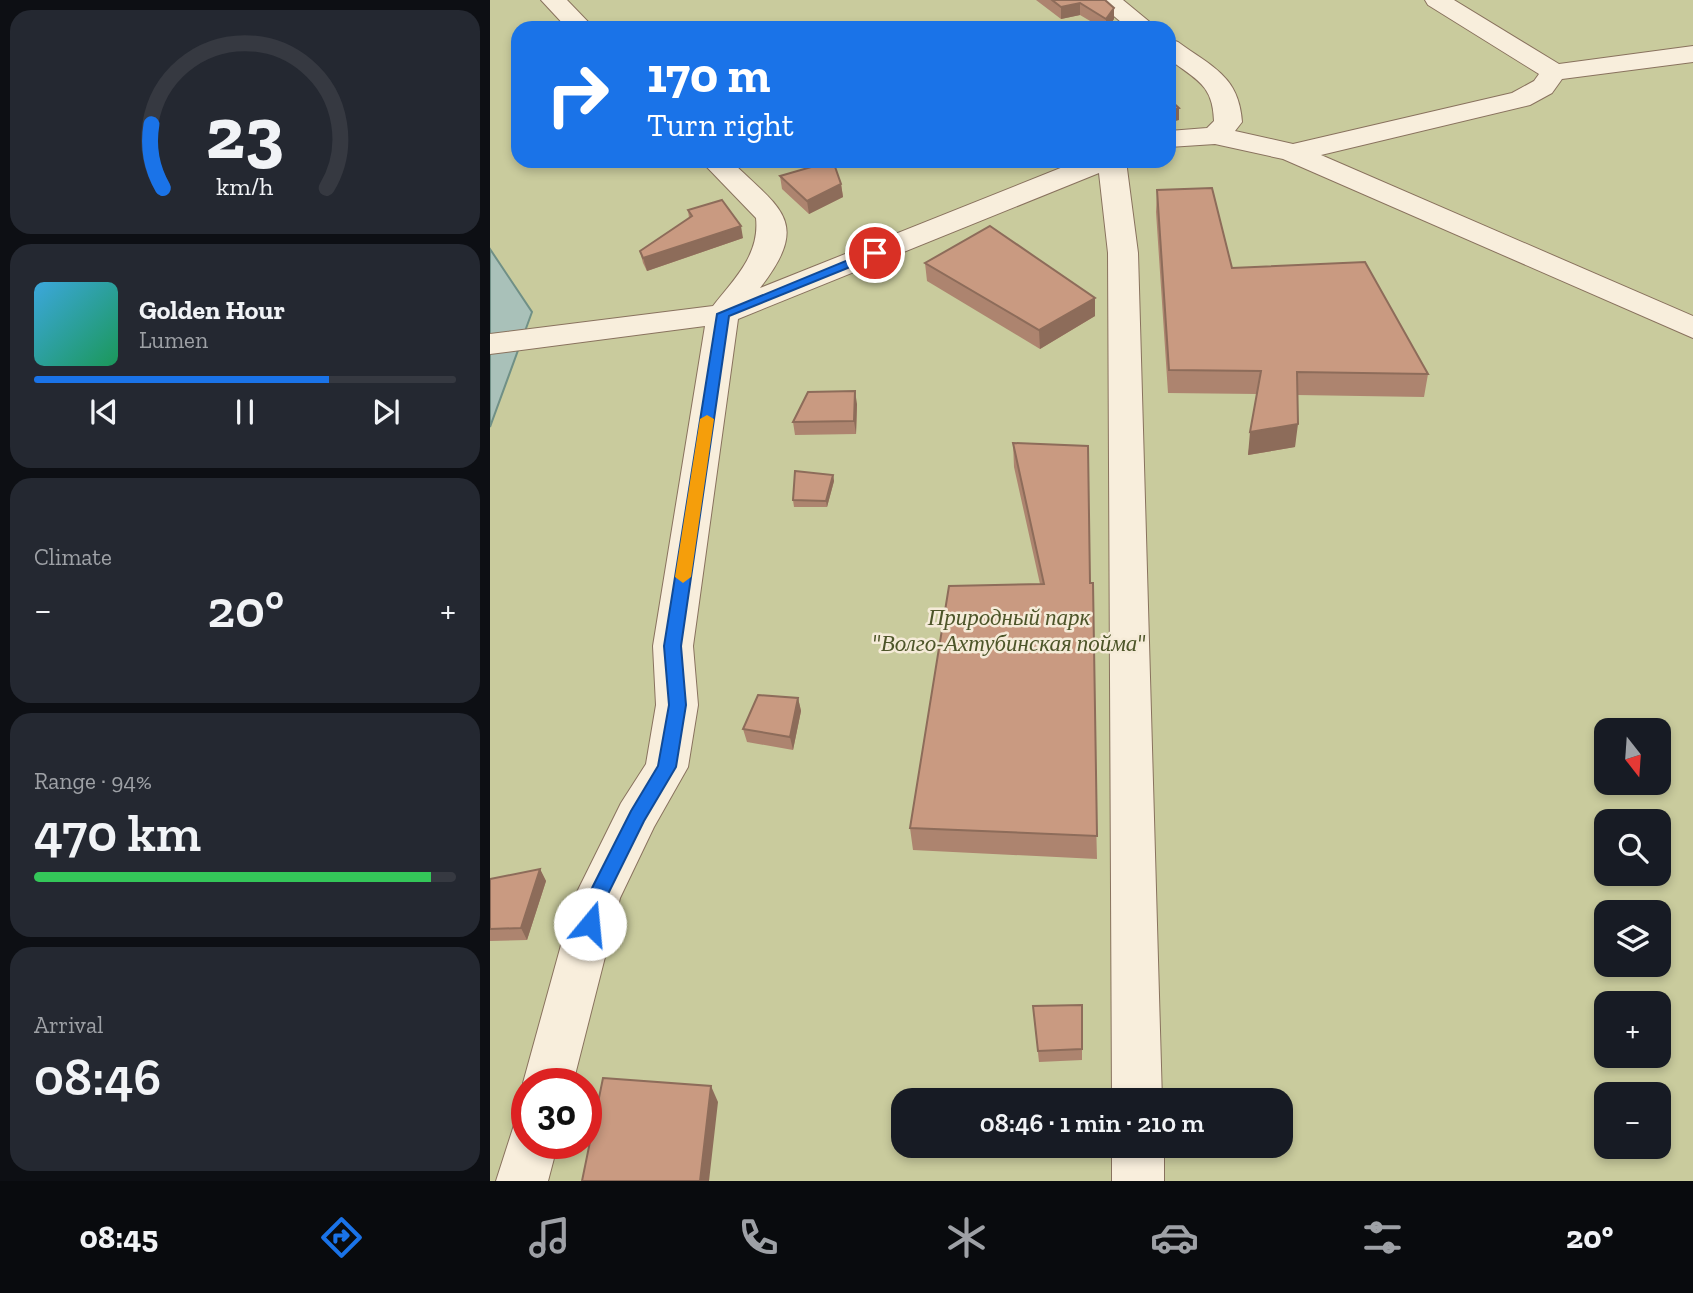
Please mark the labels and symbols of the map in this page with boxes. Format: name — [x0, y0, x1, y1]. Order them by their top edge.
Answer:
pin — [845, 223, 905, 283]
park label: Природный парк "Волго-Ахтубинская пойма" — [872, 603, 1146, 657]
north arrow — [1594, 718, 1671, 794]
position arrow — [553, 887, 627, 961]
speed limit sign: 30 — [511, 1068, 602, 1159]

